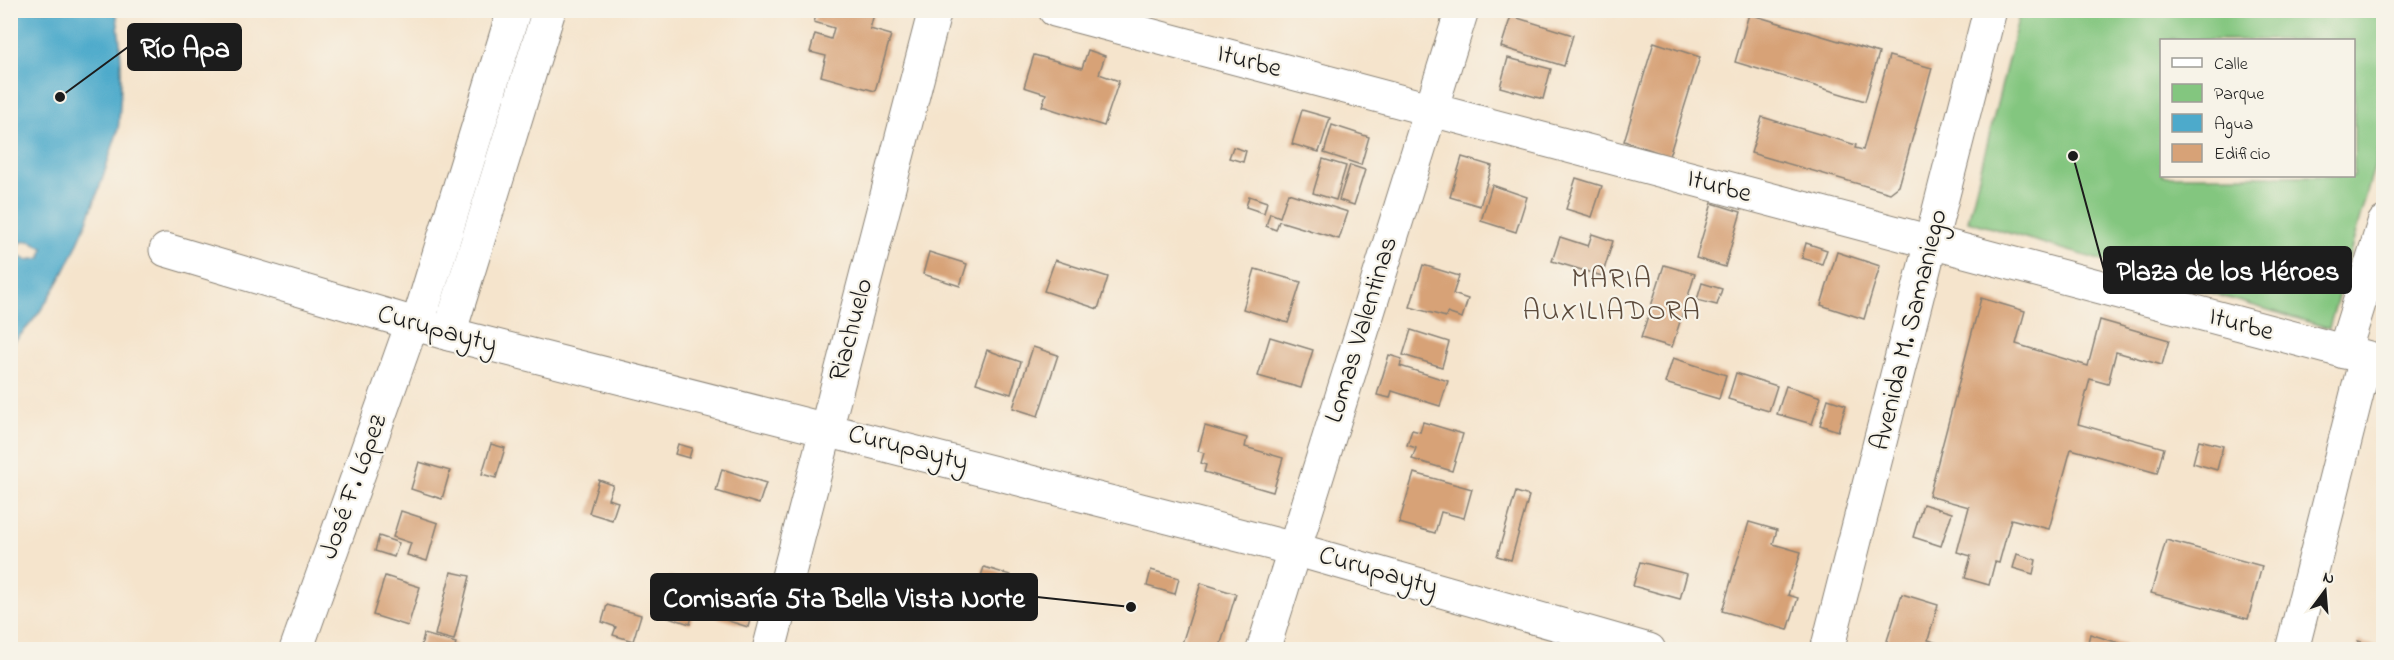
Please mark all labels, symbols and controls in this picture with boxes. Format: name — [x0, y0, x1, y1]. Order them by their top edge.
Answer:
callout: Río Apa — [128, 24, 241, 70]
text: Río Apa — [140, 30, 230, 71]
street label: Iturbe — [1212, 35, 1287, 90]
legend — [2160, 39, 2355, 177]
text: Calle — [2214, 52, 2249, 78]
text: Parque — [2214, 82, 2265, 108]
text: Agua — [2214, 112, 2253, 139]
text: Edificio — [2214, 142, 2270, 168]
street label: Iturbe — [1682, 160, 1757, 215]
street label: Avenida M. Samaniego — [1861, 205, 1959, 455]
street label: Lomas Valentinas — [1315, 232, 1409, 428]
callout: Plaza de los Héroes — [2104, 247, 2351, 293]
text: Plaza de los Héroes — [2117, 253, 2339, 294]
district label: MARIA AUXILIADORA — [1523, 260, 1701, 333]
street label: Riachuelo — [820, 274, 884, 386]
street label: Curupayty — [373, 295, 501, 365]
street label: Iturbe — [2204, 298, 2279, 353]
street label: José F. López — [310, 408, 398, 565]
street label: Curupayty — [844, 415, 972, 483]
street label: Curupayty — [1314, 536, 1442, 608]
north arrow — [2295, 561, 2355, 621]
text: N — [2320, 565, 2337, 592]
callout: Comisaría 5ta Bella Vista Norte — [651, 574, 1037, 620]
text: Comisaría 5ta Bella Vista Norte — [663, 580, 1026, 621]

